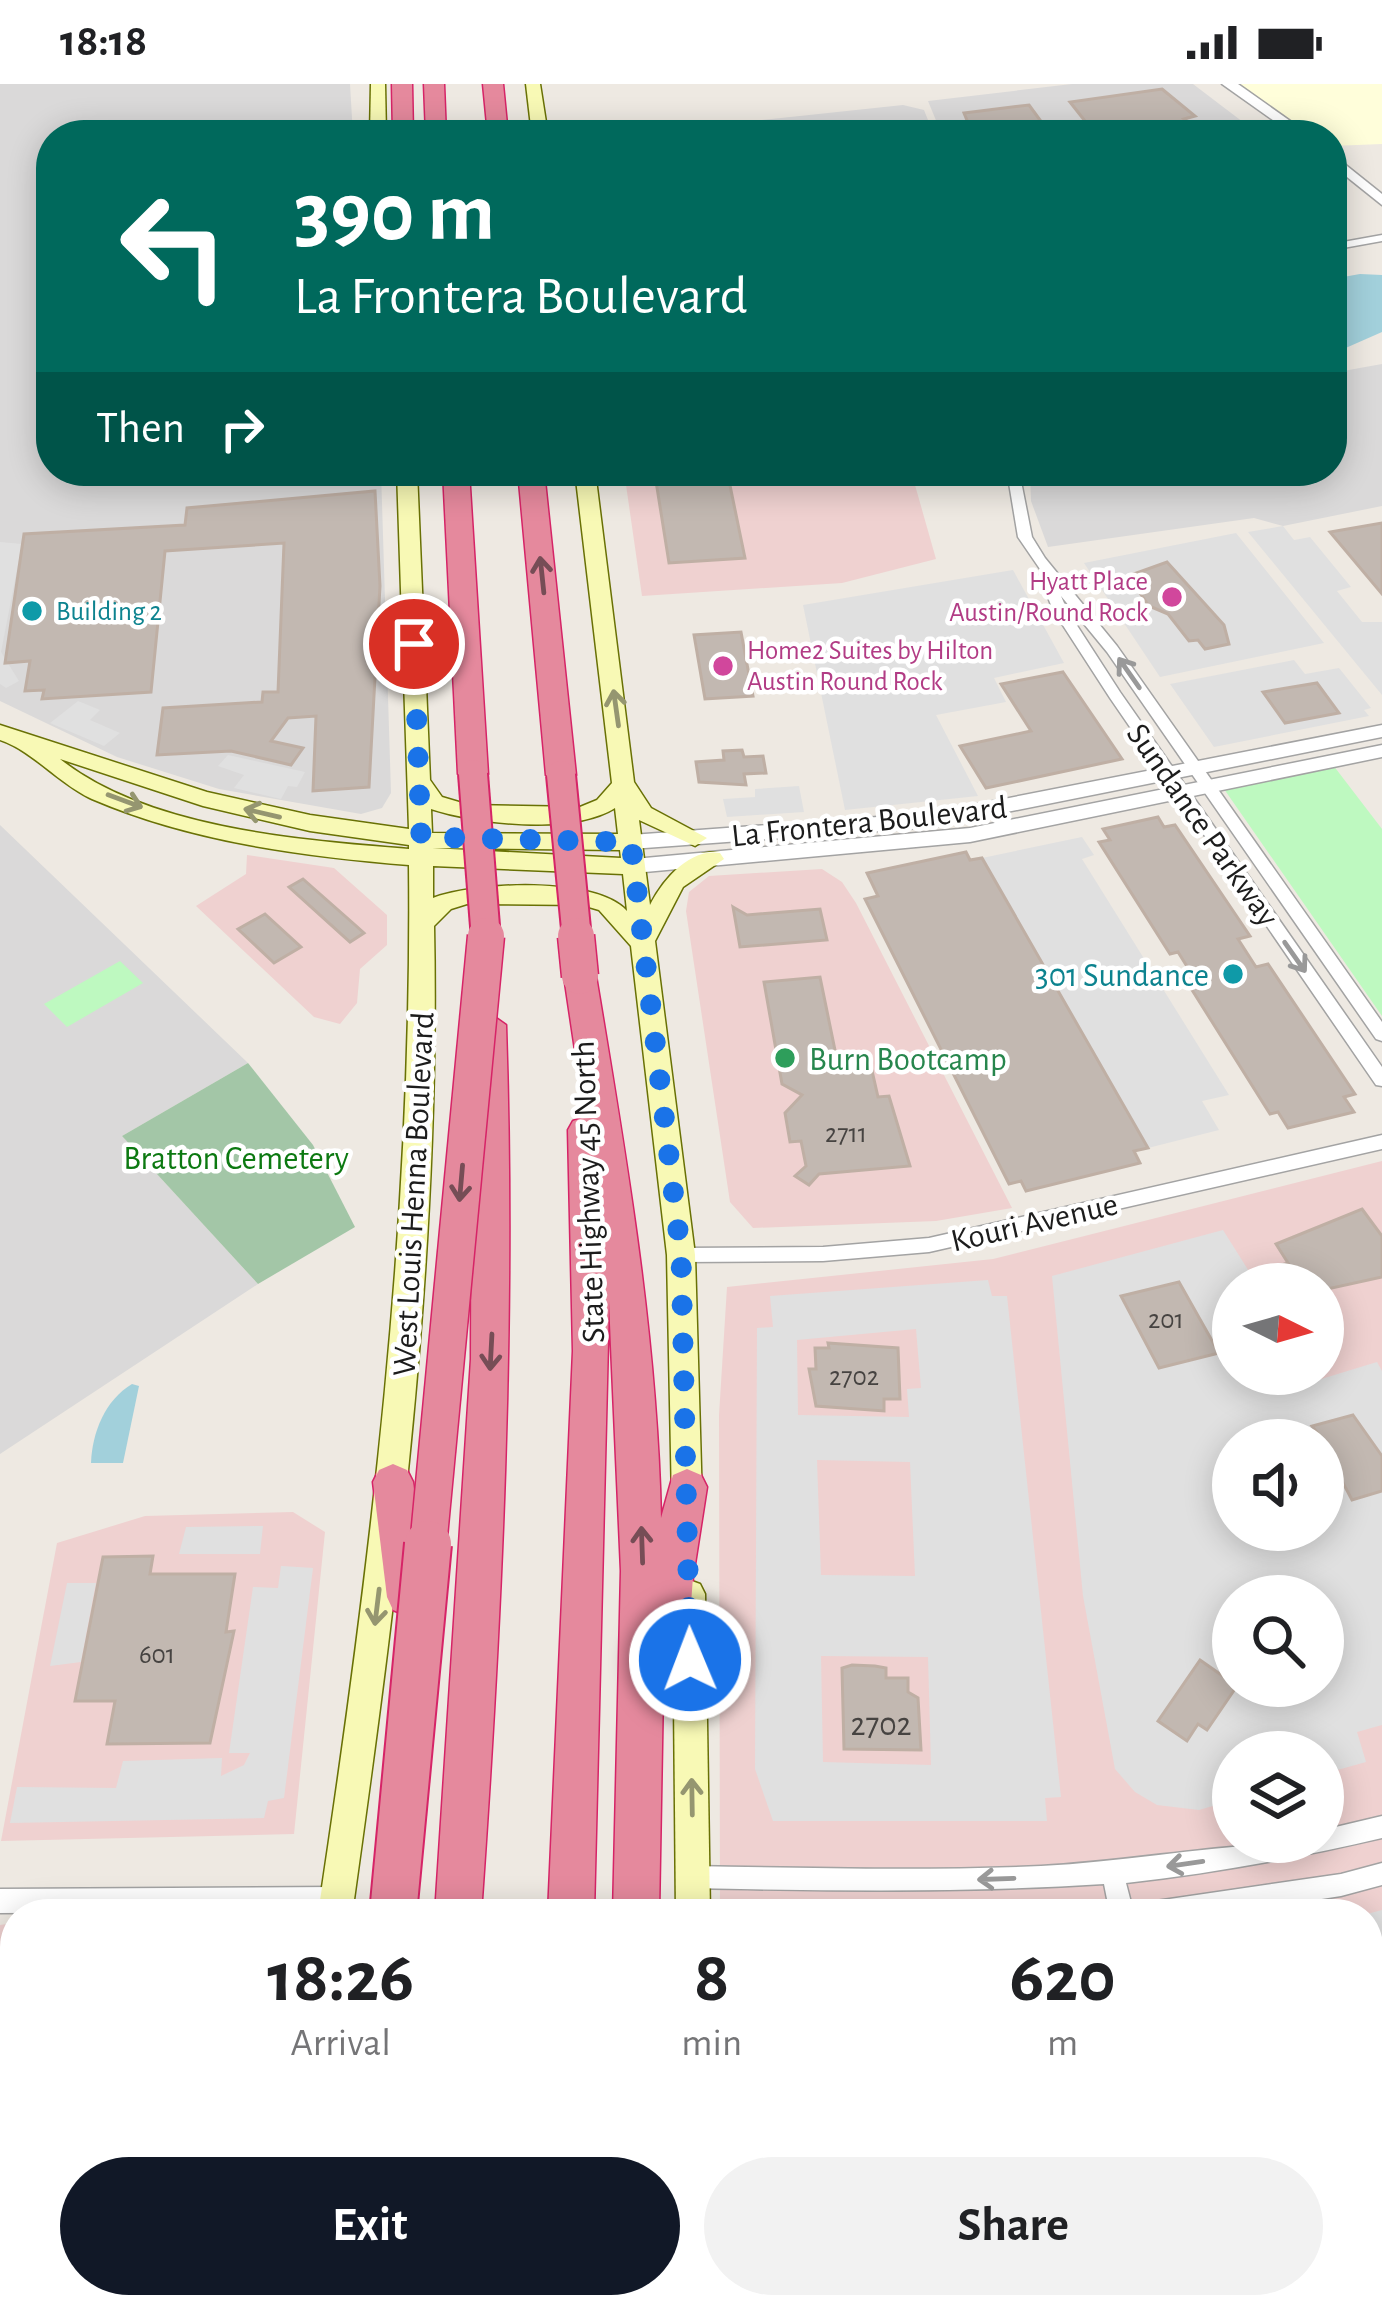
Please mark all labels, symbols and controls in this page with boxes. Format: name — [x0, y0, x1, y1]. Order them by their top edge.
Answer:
text: 18:18 — [60, 19, 147, 64]
icon: left — [96, 168, 252, 324]
text: 390 m — [294, 172, 495, 256]
text: La Frontera Boulevard — [294, 270, 748, 324]
icon: right — [209, 396, 275, 462]
text: Then — [96, 406, 185, 451]
one-way arrow — [530, 556, 553, 595]
place label: Hyatt Place Austin/Round Rock — [949, 568, 1149, 626]
marker: Hyatt Place Austin/Round Rock — [1159, 584, 1185, 610]
pin — [363, 593, 465, 695]
marker: Building 2 — [19, 598, 45, 624]
place label: Building 2 — [56, 598, 162, 625]
icon: arrive — [381, 611, 447, 677]
place label: Home2 Suites by Hilton Austin Round Rock — [747, 637, 993, 695]
marker: Home2 Suites by Hilton Austin Round Rock — [710, 653, 736, 679]
one-way arrow — [1117, 657, 1142, 690]
one-way arrow — [604, 689, 627, 728]
street label: Sundance Parkway — [1120, 718, 1284, 933]
one-way arrow — [106, 792, 143, 813]
street label: La Frontera Boulevard — [730, 792, 1009, 853]
one-way arrow — [243, 801, 281, 823]
one-way arrow — [1282, 940, 1307, 973]
place label: 301 Sundance — [1035, 960, 1209, 993]
marker: 301 Sundance — [1220, 961, 1246, 987]
street label: West Louis Henna Boulevard — [388, 1011, 441, 1377]
street label: State Highway 45 North — [568, 1040, 611, 1344]
place label: Burn Bootcamp — [809, 1044, 1007, 1077]
marker: Burn Bootcamp — [772, 1045, 798, 1071]
house number: 2711 — [825, 1120, 867, 1147]
park label: Bratton Cemetery — [123, 1143, 349, 1176]
one-way arrow — [449, 1163, 472, 1202]
street label: Kouri Avenue — [948, 1188, 1121, 1259]
north arrow — [1212, 1263, 1344, 1395]
map controls — [1212, 1263, 1344, 1863]
house number: 201 — [1148, 1306, 1184, 1333]
one-way arrow — [479, 1332, 502, 1371]
house number: 2702 — [829, 1363, 879, 1390]
button: sound — [1212, 1419, 1344, 1551]
one-way arrow — [631, 1526, 654, 1565]
button: search — [1212, 1575, 1344, 1707]
one-way arrow — [366, 1587, 388, 1626]
position arrow — [627, 1597, 753, 1723]
house number: 601 — [139, 1641, 175, 1668]
house number: 2702 — [850, 1709, 912, 1742]
button: layers — [1212, 1731, 1344, 1863]
one-way arrow — [681, 1778, 703, 1817]
one-way arrow — [1166, 1853, 1205, 1876]
one-way arrow — [977, 1868, 1016, 1891]
text: 18:26 — [267, 1942, 414, 2014]
text: 8 — [694, 1942, 729, 2014]
text: 620 — [1009, 1942, 1116, 2014]
text: Arrival — [291, 2024, 391, 2063]
text: min — [681, 2024, 742, 2063]
text: m — [1047, 2024, 1078, 2063]
button: Exit — [60, 2157, 680, 2295]
button: Share — [704, 2157, 1323, 2295]

